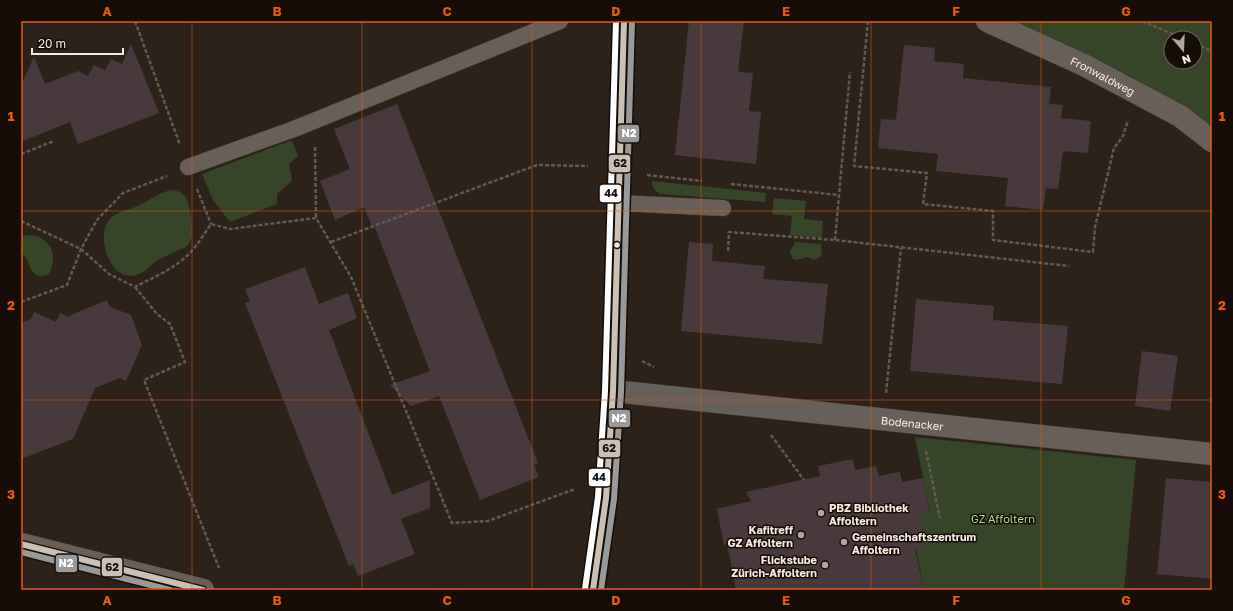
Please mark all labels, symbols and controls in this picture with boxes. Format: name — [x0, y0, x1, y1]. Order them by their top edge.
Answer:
text: A — [102, 3, 112, 19]
text: B — [272, 3, 282, 19]
text: C — [442, 3, 452, 19]
text: D — [611, 3, 621, 19]
text: E — [782, 3, 790, 19]
text: F — [952, 3, 960, 19]
text: G — [1121, 3, 1131, 19]
scale bar — [32, 30, 123, 56]
north arrow — [1163, 30, 1203, 70]
text: 20 m — [38, 36, 66, 51]
text: N — [1180, 52, 1192, 67]
street label: Fronwaldweg — [1069, 53, 1137, 97]
text: 1 — [8, 108, 15, 124]
text: 1 — [1219, 108, 1226, 124]
line badge: N2 — [617, 124, 640, 143]
text: N2 — [621, 126, 637, 139]
line badge: 62 — [608, 154, 631, 173]
text: 62 — [613, 156, 627, 169]
line badge: 44 — [599, 184, 622, 203]
text: 44 — [604, 186, 618, 199]
unlabelled marker — [612, 240, 622, 250]
text: 2 — [7, 297, 15, 313]
text: 2 — [1218, 297, 1226, 313]
line badge: N2 — [608, 409, 631, 428]
text: N2 — [611, 411, 627, 424]
street label: Bodenacker — [880, 413, 945, 432]
line badge: 62 — [598, 439, 621, 458]
text: 62 — [602, 441, 616, 454]
line badge: 44 — [588, 468, 611, 487]
text: 44 — [592, 470, 606, 483]
text: 3 — [7, 486, 15, 502]
text: 3 — [1218, 486, 1226, 502]
place label: PBZ Bibliothek Affoltern — [829, 501, 909, 527]
marker: PBZ Bibliothek Affoltern — [816, 508, 826, 518]
park label: GZ Affoltern — [971, 512, 1035, 525]
place label: Kafitreff GZ Affoltern — [728, 523, 793, 549]
marker: Kafitreff GZ Affoltern — [796, 530, 806, 540]
place label: Gemeinschaftszentrum Affoltern — [852, 530, 977, 556]
marker: Gemeinschaftszentrum Affoltern — [839, 537, 849, 547]
place label: Flickstube Zürich-Affoltern — [731, 553, 818, 579]
line badge: N2 — [55, 554, 78, 573]
text: N2 — [58, 556, 74, 569]
line badge: 62 — [101, 557, 123, 577]
text: 62 — [105, 560, 119, 573]
marker: Flickstube Zürich-Affoltern — [820, 560, 830, 570]
text: A — [102, 592, 112, 608]
text: B — [272, 592, 282, 608]
text: C — [442, 592, 452, 608]
text: D — [611, 592, 621, 608]
text: E — [782, 592, 790, 608]
text: F — [952, 592, 960, 608]
text: G — [1121, 592, 1131, 608]

